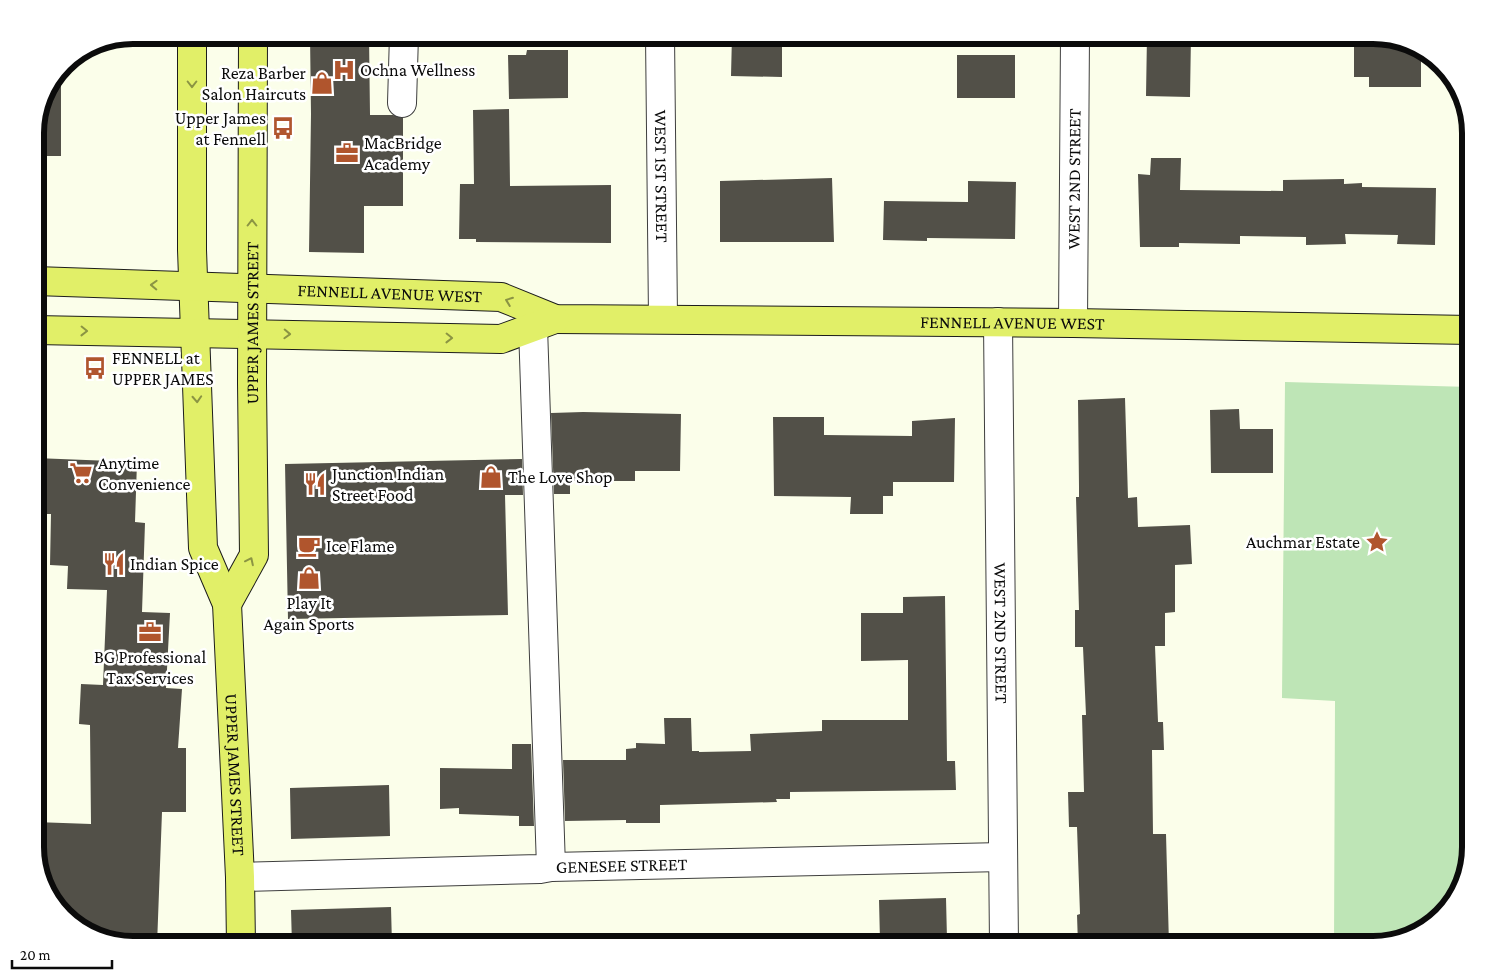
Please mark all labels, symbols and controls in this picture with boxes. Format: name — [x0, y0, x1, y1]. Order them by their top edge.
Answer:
hospital icon: Ochna Wellness — [331, 57, 357, 83]
place label: Ochna Wellness — [360, 60, 475, 80]
place label: Reza Barber Salon Haircuts — [202, 63, 307, 104]
shop icon: Reza Barber Salon Haircuts — [309, 70, 335, 96]
one-way arrow — [187, 80, 197, 88]
place label: Upper James at Fennell — [175, 108, 266, 149]
street label: WEST 2ND STREET — [1064, 108, 1084, 250]
street label: WEST 1ST STREET — [651, 109, 672, 243]
bus stop icon: Upper James at Fennell — [270, 115, 296, 141]
place label: MacBridge Academy — [364, 133, 442, 174]
office icon: MacBridge Academy — [334, 140, 360, 166]
one-way arrow — [247, 218, 257, 226]
street label: UPPER JAMES STREET — [242, 241, 262, 404]
one-way arrow — [150, 280, 158, 291]
street label: FENNELL AVENUE WEST — [297, 280, 483, 306]
one-way arrow — [506, 297, 514, 307]
street label: FENNELL AVENUE WEST — [920, 312, 1105, 334]
one-way arrow — [80, 326, 88, 336]
one-way arrow — [283, 329, 291, 340]
one-way arrow — [446, 333, 454, 343]
place label: FENNELL at UPPER JAMES — [112, 348, 214, 389]
bus stop icon: FENNELL at UPPER JAMES — [82, 355, 108, 381]
one-way arrow — [192, 395, 203, 403]
place label: Anytime Convenience — [98, 453, 190, 494]
supermarket icon: Anytime Convenience — [68, 460, 94, 486]
place label: Junction Indian Street Food — [330, 464, 444, 505]
shop icon: The Love Shop — [478, 464, 504, 490]
place label: The Love Shop — [508, 467, 613, 487]
restaurant icon: Junction Indian Street Food — [302, 471, 328, 497]
place icon: Auchmar Estate — [1364, 529, 1390, 555]
place label: Auchmar Estate — [1246, 532, 1360, 552]
cafe icon: Ice Flame — [296, 533, 322, 559]
place label: Ice Flame — [326, 536, 395, 556]
restaurant icon: Indian Spice — [101, 551, 127, 577]
place label: Indian Spice — [130, 554, 219, 574]
one-way arrow — [244, 557, 255, 566]
street label: WEST 2ND STREET — [990, 562, 1012, 704]
shop icon: Play It Again Sports — [296, 565, 322, 591]
place label: Play It Again Sports — [264, 593, 354, 634]
office icon: BG Professional Tax Services — [137, 619, 163, 645]
place label: BG Professional Tax Services — [94, 647, 206, 688]
street label: UPPER JAMES STREET — [221, 693, 249, 857]
street label: GENESEE STREET — [556, 854, 688, 877]
scale bar — [12, 938, 112, 970]
text: 20 m — [20, 947, 51, 963]

